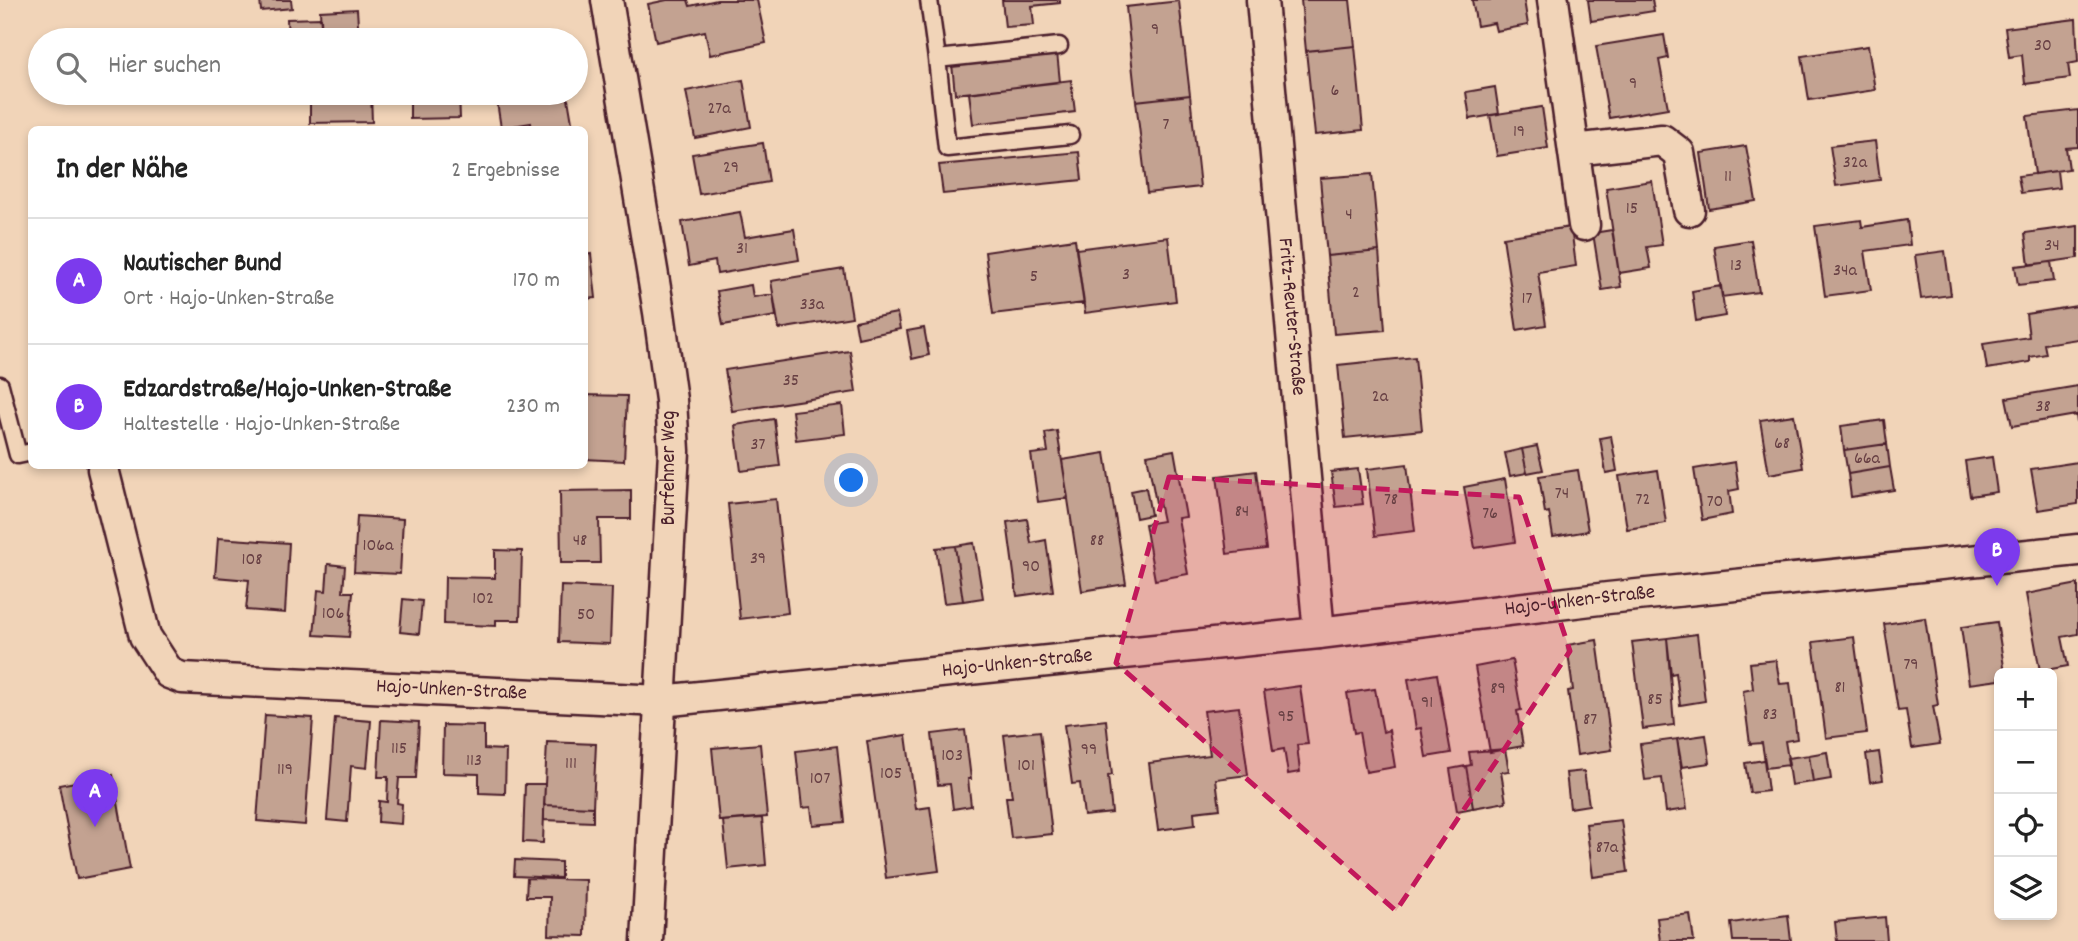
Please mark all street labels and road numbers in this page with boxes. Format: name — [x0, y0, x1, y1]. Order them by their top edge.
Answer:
street label: Fritz-Reuter-Straße — [1268, 237, 1313, 397]
street label: Burfehner Weg — [655, 410, 685, 526]
street label: Hajo-Unken-Straße — [1503, 578, 1656, 625]
street label: Hajo-Unken-Straße — [941, 641, 1094, 687]
street label: Hajo-Unken-Straße — [375, 672, 528, 710]

